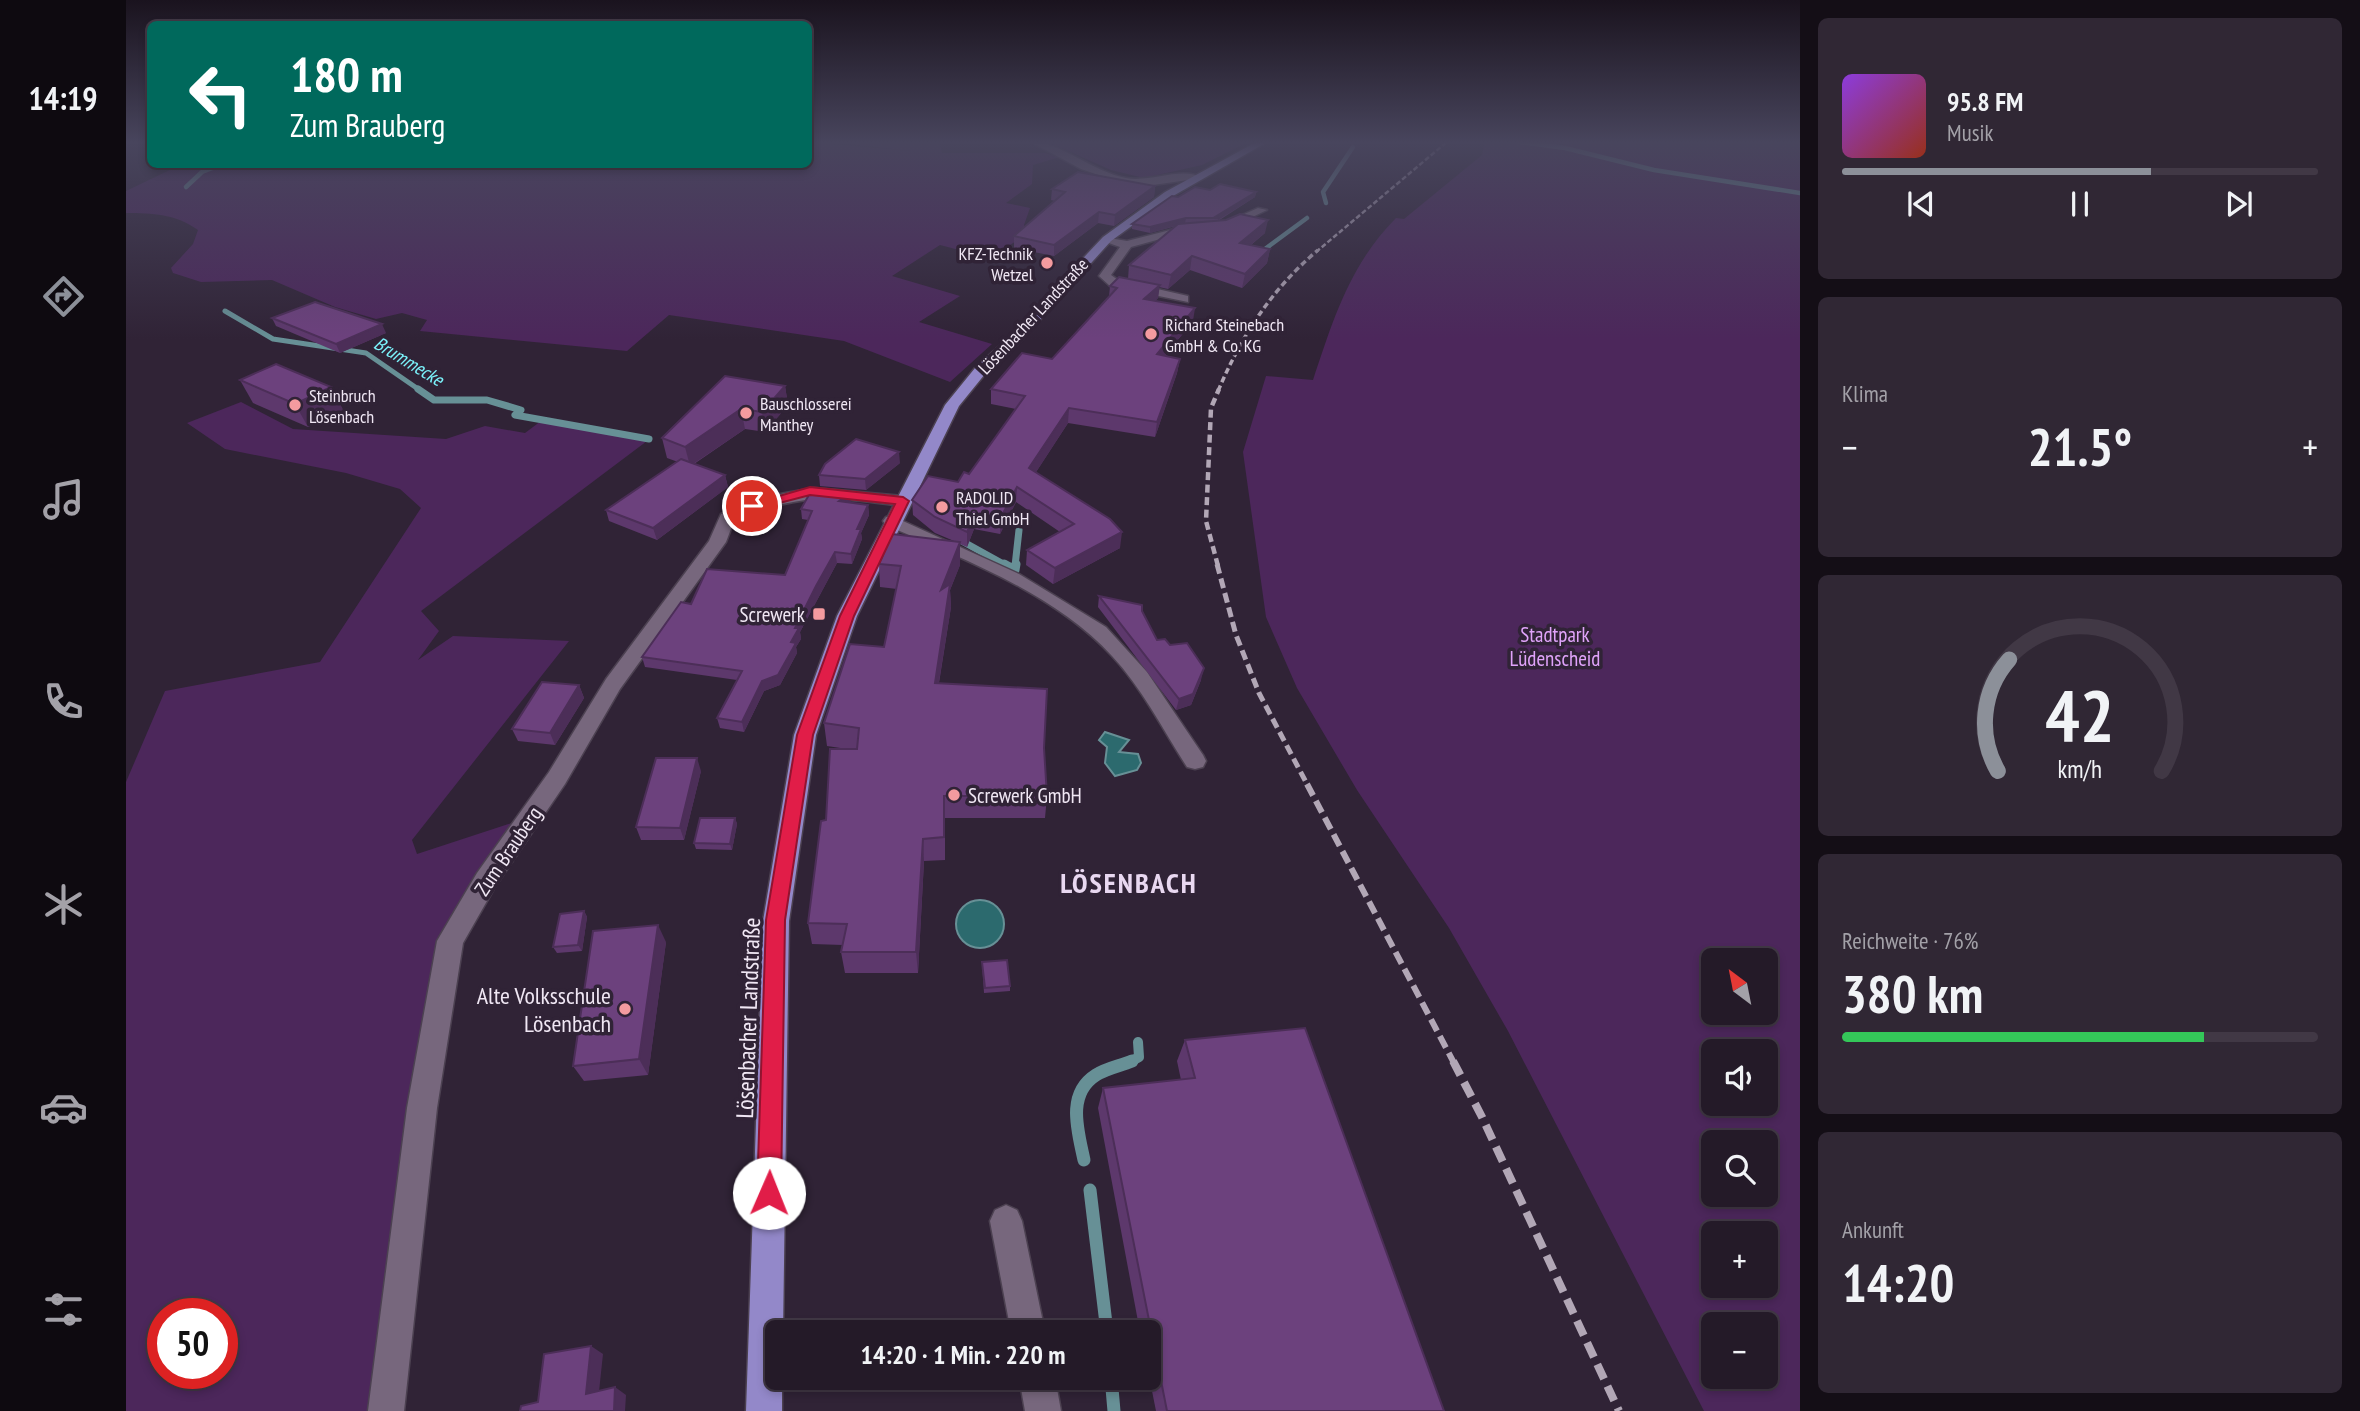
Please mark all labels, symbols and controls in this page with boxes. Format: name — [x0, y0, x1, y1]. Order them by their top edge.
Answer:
text: 180 m — [290, 42, 403, 106]
icon: left — [175, 49, 266, 140]
text: 14:19 — [28, 77, 98, 119]
text: 95.8 FM — [1947, 85, 2023, 118]
text: Zum Brauberg — [290, 104, 445, 146]
text: Musik — [1947, 118, 1993, 147]
icon: previous — [1902, 185, 1940, 223]
icon: pause — [2061, 185, 2099, 223]
icon: next — [2220, 185, 2258, 223]
place label: KFZ-Technik Wetzel — [958, 242, 1034, 286]
street label: Lösenbacher Landstraße — [973, 253, 1093, 379]
marker: KFZ-Technik Wetzel — [1039, 255, 1055, 271]
icon: directions — [39, 272, 88, 321]
place label: Richard Steinebach GmbH & Co. KG — [1165, 313, 1284, 357]
marker: Richard Steinebach GmbH & Co. KG — [1143, 326, 1159, 342]
water label: Brummecke — [370, 331, 449, 392]
text: Klima — [1842, 379, 1888, 408]
place label: Steinbruch Lösenbach — [309, 384, 376, 428]
place label: Bauschlosserei Manthey — [760, 392, 852, 436]
marker: Steinbruch Lösenbach — [287, 397, 303, 413]
marker: Bauschlosserei Manthey — [738, 405, 754, 421]
text: 21.5° — [2028, 413, 2132, 480]
text: − — [1842, 422, 1858, 471]
text: + — [2302, 422, 2318, 471]
icon: music — [39, 475, 88, 524]
pin — [722, 476, 782, 536]
place label: RADOLID Thiel GmbH — [956, 486, 1029, 530]
icon: arrive — [733, 487, 771, 525]
marker: RADOLID Thiel GmbH — [934, 499, 950, 515]
place label: Screwerk — [740, 601, 805, 628]
marker: Screwerk — [811, 606, 827, 622]
park label: Stadtpark Lüdenscheid — [1510, 621, 1600, 672]
text: 42 — [2045, 668, 2115, 762]
icon: phone — [39, 677, 88, 726]
text: km/h — [2058, 753, 2102, 785]
place label: Screwerk GmbH — [968, 782, 1082, 809]
marker: Screwerk GmbH — [946, 787, 962, 803]
street label: Zum Brauberg — [468, 801, 548, 901]
district label: LÖSENBACH — [1060, 864, 1198, 901]
icon: climate — [39, 880, 88, 929]
street label: Lösenbacher Landstraße — [729, 917, 767, 1119]
text: Reichweite · 76% — [1842, 926, 1978, 955]
north arrow — [1701, 948, 1778, 1026]
map controls — [1701, 948, 1778, 1389]
text: 380 km — [1842, 960, 1983, 1027]
place label: Alte Volksschule Lösenbach — [477, 980, 611, 1039]
marker: Alte Volksschule Lösenbach — [617, 1001, 633, 1017]
button: sound — [1701, 1039, 1778, 1116]
icon: car — [39, 1083, 88, 1132]
button: search — [1701, 1130, 1778, 1207]
position arrow — [732, 1156, 806, 1230]
text: Ankunft — [1842, 1215, 1904, 1244]
button: + — [1701, 1221, 1778, 1298]
text: 14:20 — [1842, 1249, 1954, 1316]
icon: filters — [39, 1285, 88, 1334]
speed limit sign: 50 — [147, 1298, 238, 1389]
button: − — [1701, 1312, 1778, 1389]
text: 14:20 · 1 Min. · 220 m — [861, 1338, 1065, 1371]

